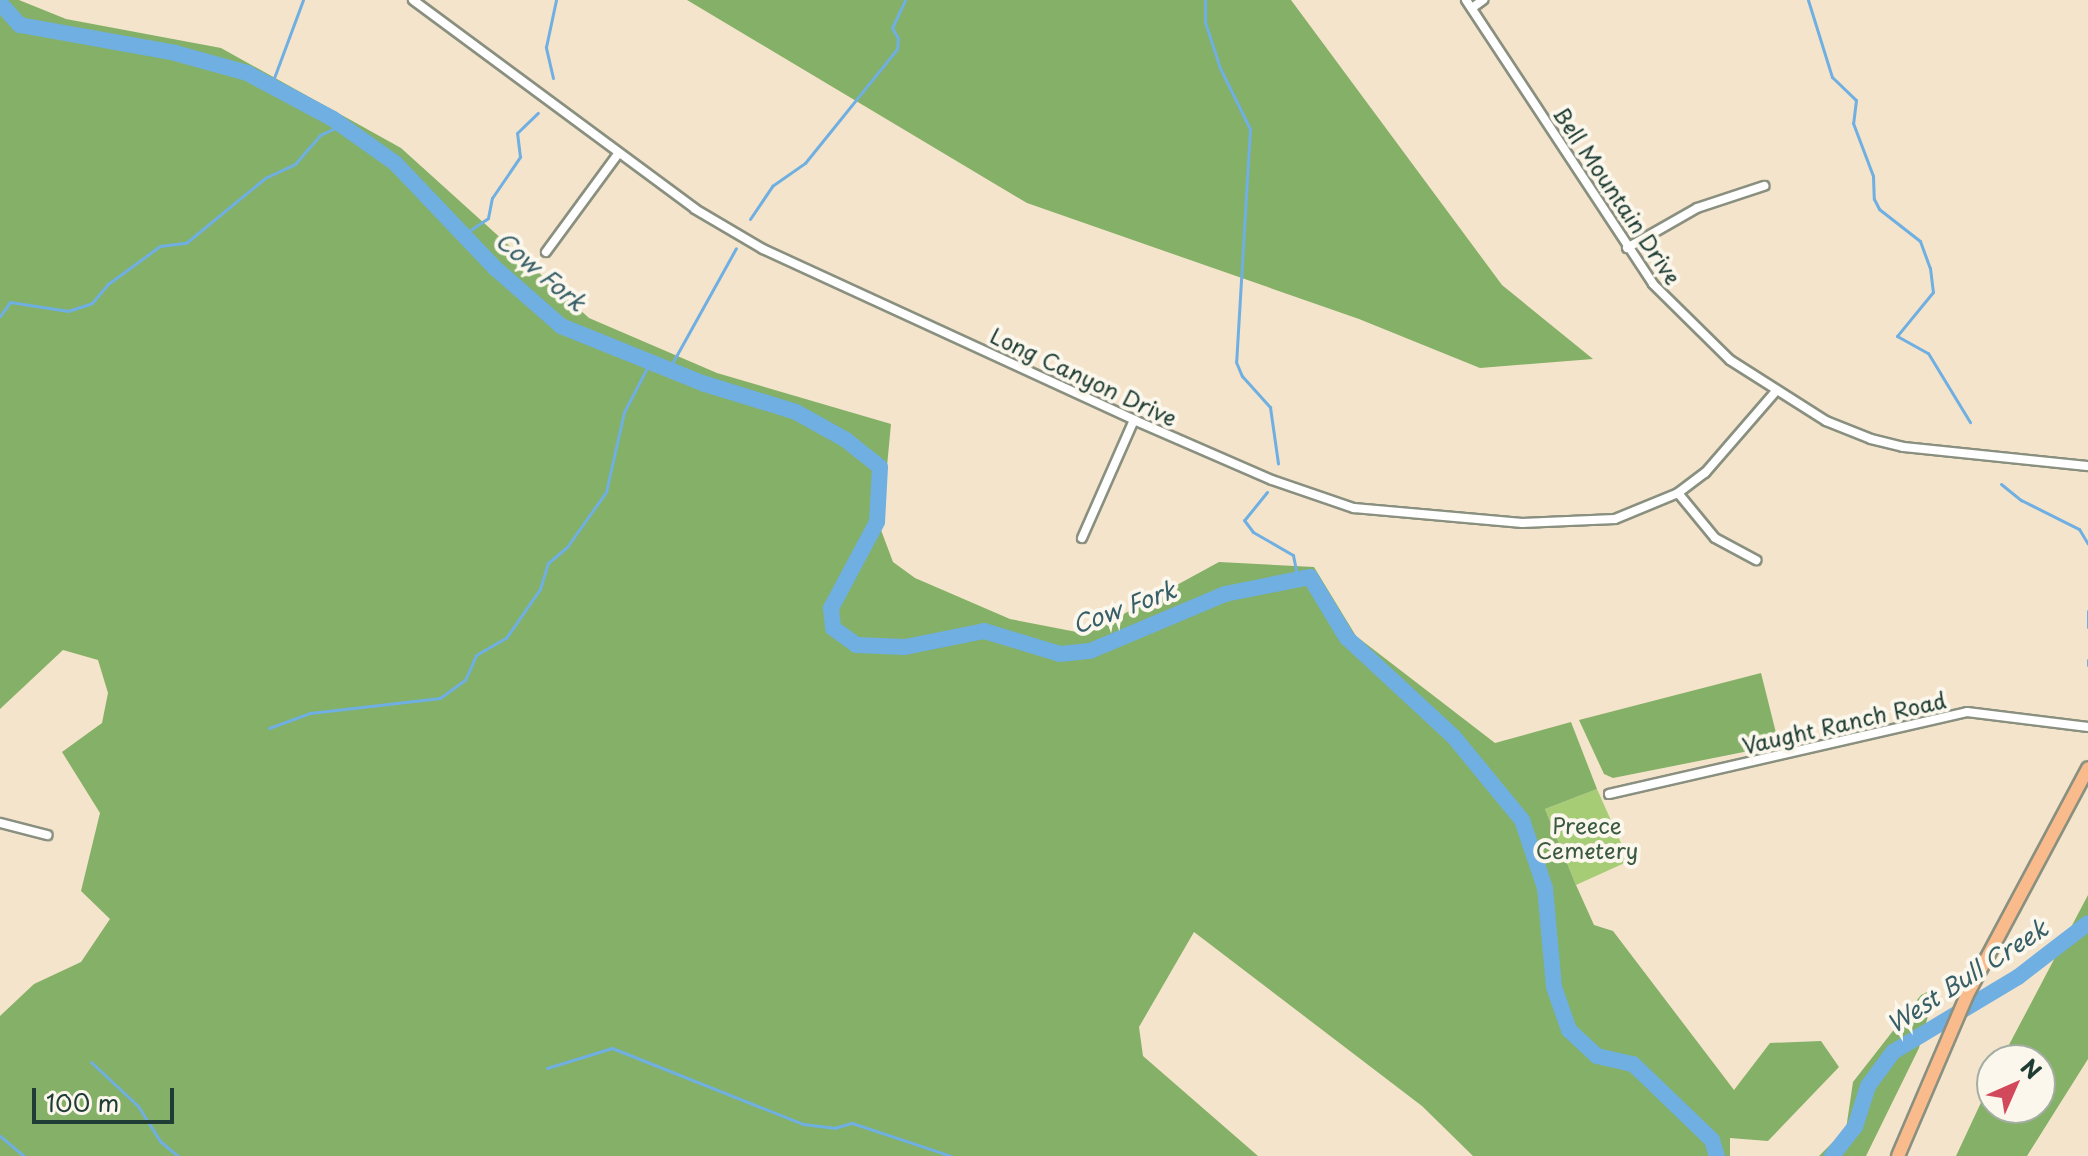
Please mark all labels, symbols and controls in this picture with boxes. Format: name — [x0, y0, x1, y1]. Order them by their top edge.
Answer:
street label: Bell Mountain Drive — [1548, 100, 1688, 290]
water label: Cow Fork — [490, 225, 592, 317]
street label: Long Canyon Drive — [987, 321, 1181, 431]
water label: Cow Fork — [1068, 575, 1180, 639]
street label: Vaught Ranch Road — [1740, 686, 1948, 758]
park label: Preece Cemetery — [1536, 811, 1638, 862]
water label: West Bull Creek — [1881, 913, 2053, 1039]
north arrow — [1976, 1044, 2056, 1124]
text: N — [2014, 1050, 2050, 1086]
scale bar — [36, 1072, 178, 1122]
text: 100 m — [46, 1084, 119, 1120]

